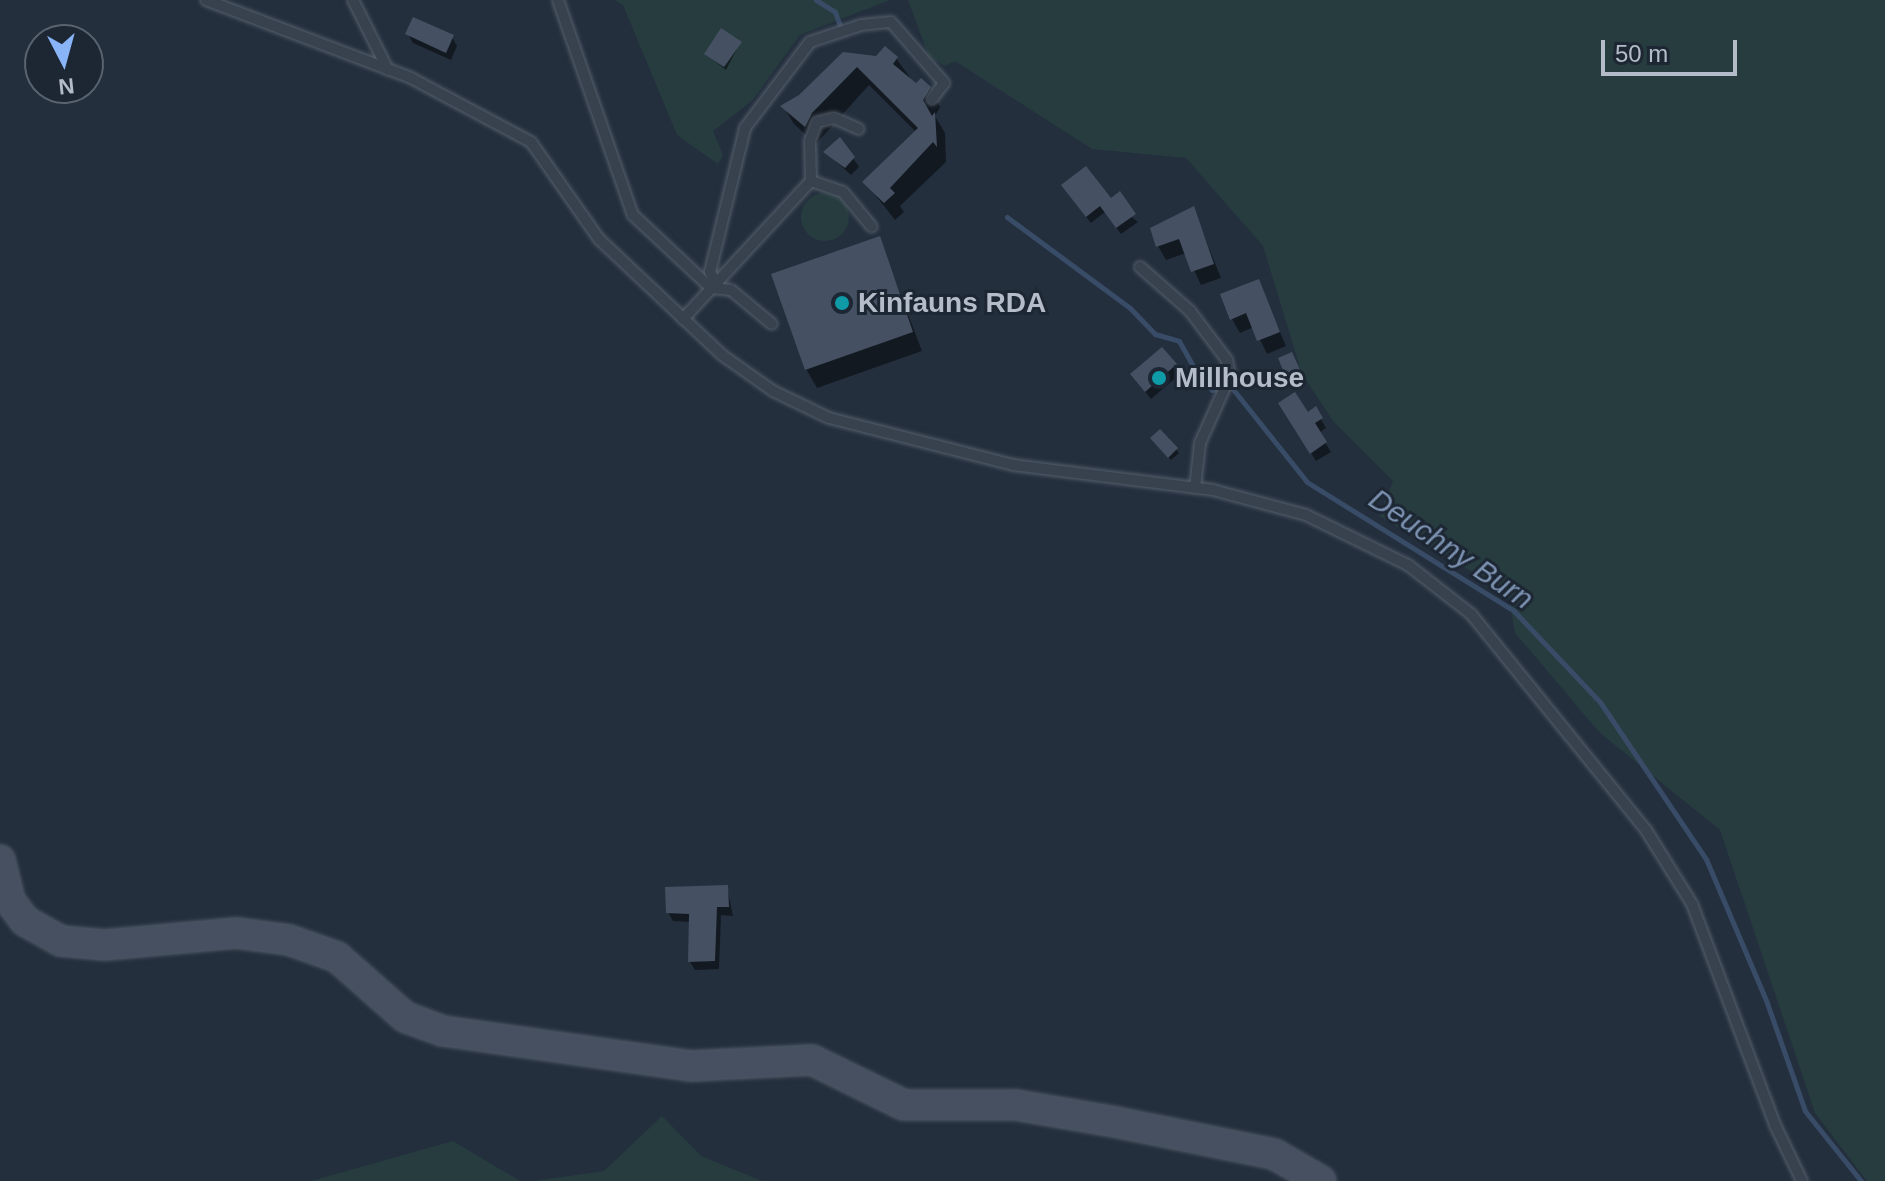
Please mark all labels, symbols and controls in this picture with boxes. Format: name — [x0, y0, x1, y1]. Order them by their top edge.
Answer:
north arrow — [24, 24, 104, 104]
scale bar — [1605, 24, 1741, 74]
text: 50 m — [1615, 40, 1668, 67]
text: N — [57, 73, 76, 100]
place label: Kinfauns RDA — [858, 286, 1046, 320]
marker: Kinfauns RDA — [833, 294, 851, 312]
place label: Millhouse — [1175, 361, 1304, 395]
marker: Millhouse — [1150, 369, 1168, 387]
water label: Deuchny Burn — [1362, 481, 1540, 617]

